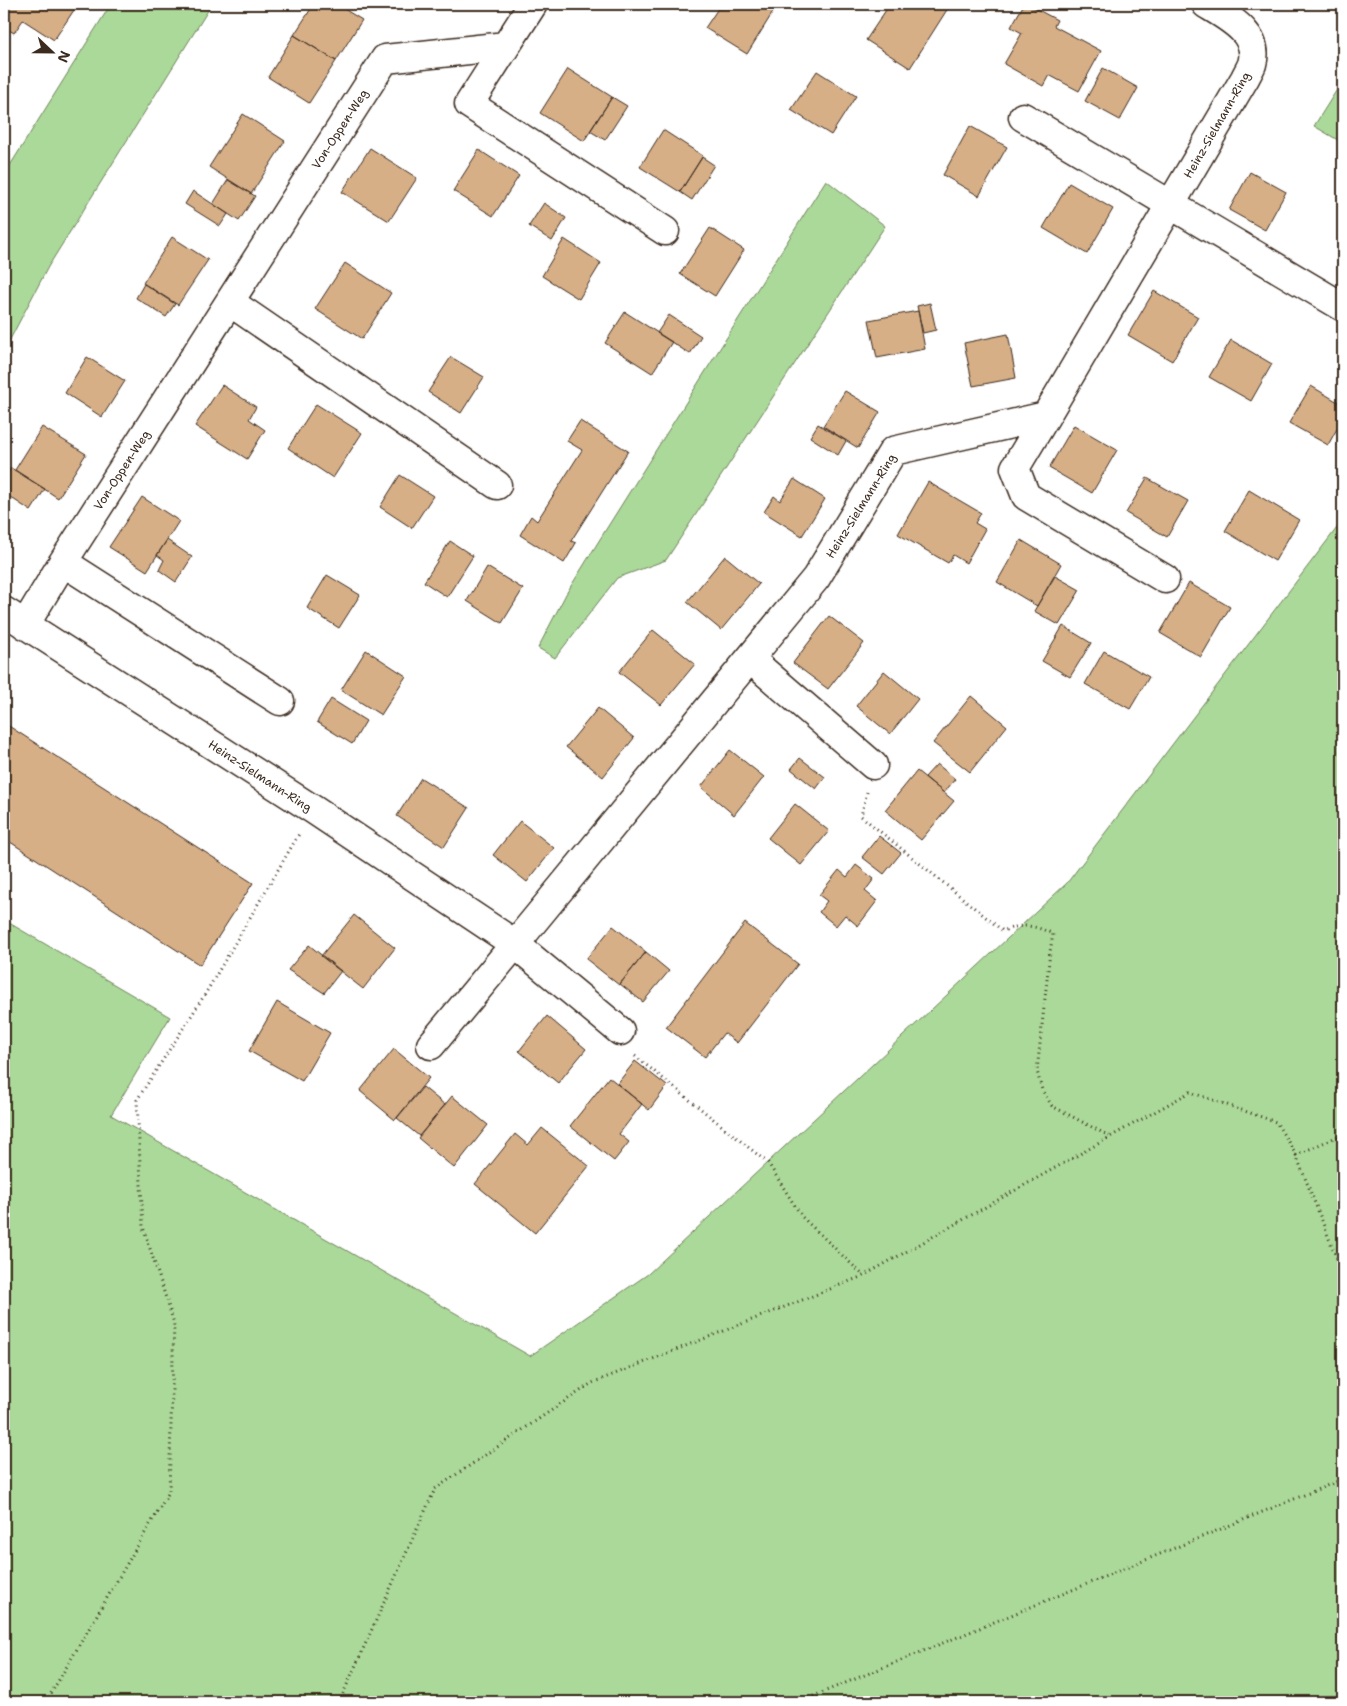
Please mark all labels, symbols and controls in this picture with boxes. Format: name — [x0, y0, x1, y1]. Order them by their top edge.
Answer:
north arrow — [28, 28, 78, 78]
text: N — [54, 48, 74, 65]
street label: Heinz-Sielmann-Ring — [1180, 69, 1254, 181]
street label: Von-Oppen-Weg — [308, 86, 372, 172]
street label: Von-Oppen-Weg — [90, 427, 154, 513]
street label: Heinz-Sielmann-Ring — [822, 451, 900, 561]
street label: Heinz-Sielmann-Ring — [205, 736, 315, 816]

